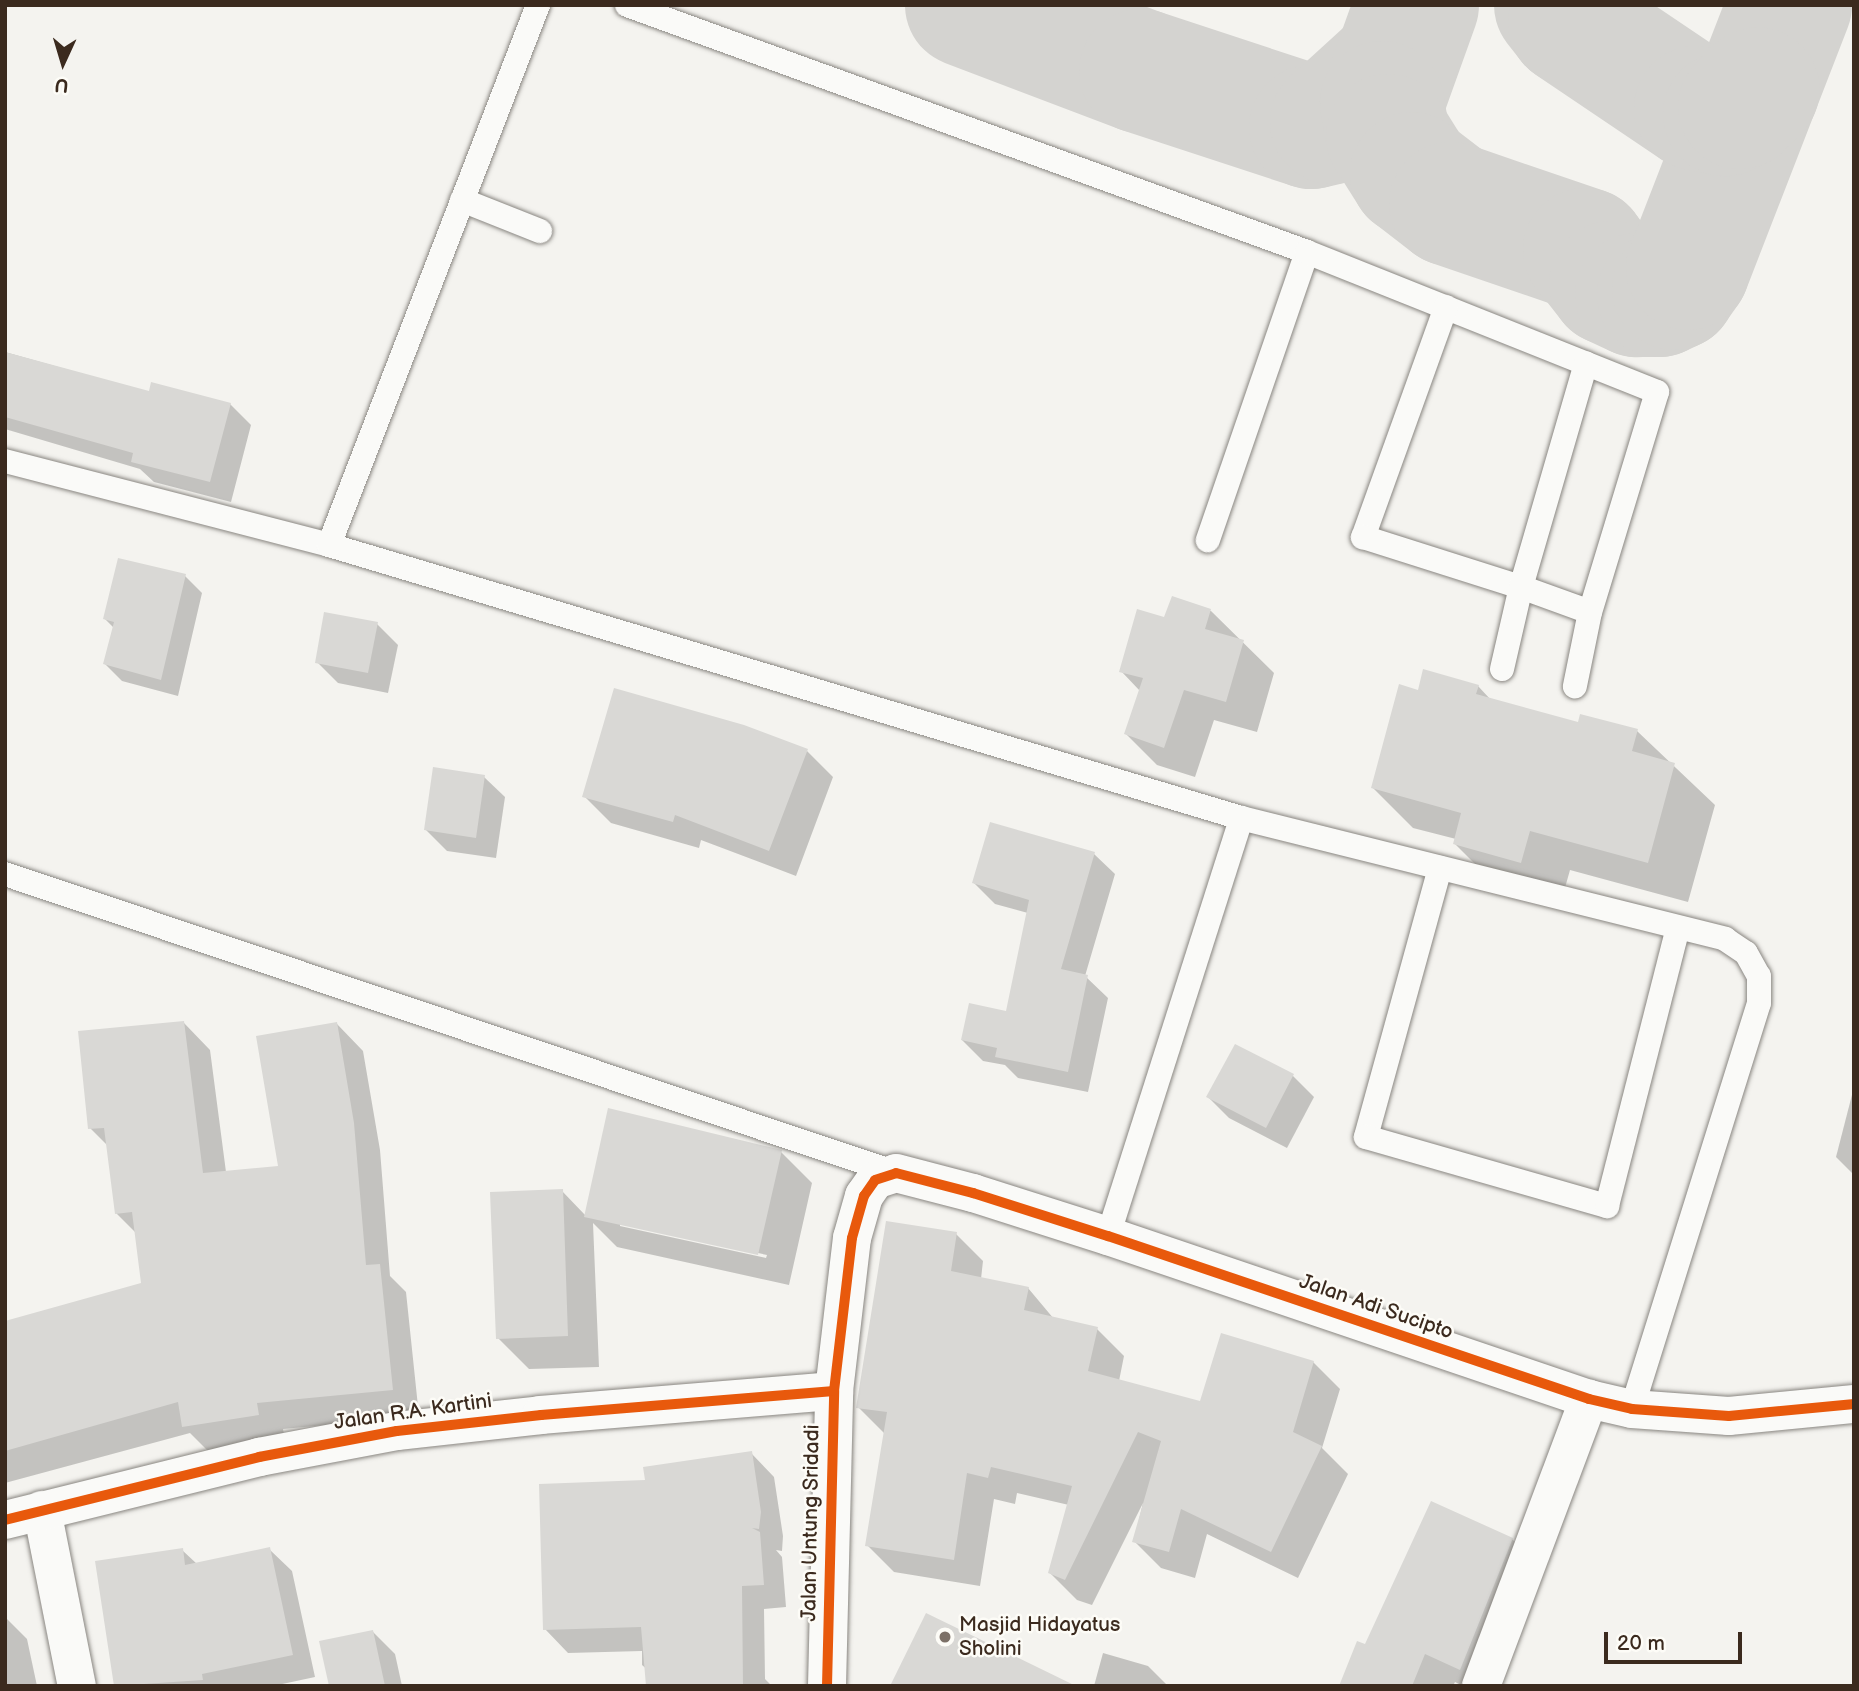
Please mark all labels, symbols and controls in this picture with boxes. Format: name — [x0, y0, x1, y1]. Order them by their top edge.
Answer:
north arrow — [28, 28, 98, 98]
text: U — [54, 73, 69, 96]
street label: Jalan Adi Sucipto — [1296, 1269, 1456, 1345]
street label: Jalan R.A. Kartini — [332, 1388, 494, 1436]
street label: Jalan Untung Sridadi — [797, 1424, 825, 1622]
place label: Masjid Hidayatus Sholini — [959, 1612, 1120, 1662]
scale bar — [1607, 1618, 1745, 1662]
marker: Masjid Hidayatus Sholini — [937, 1629, 953, 1645]
text: 20 m — [1617, 1631, 1665, 1656]

